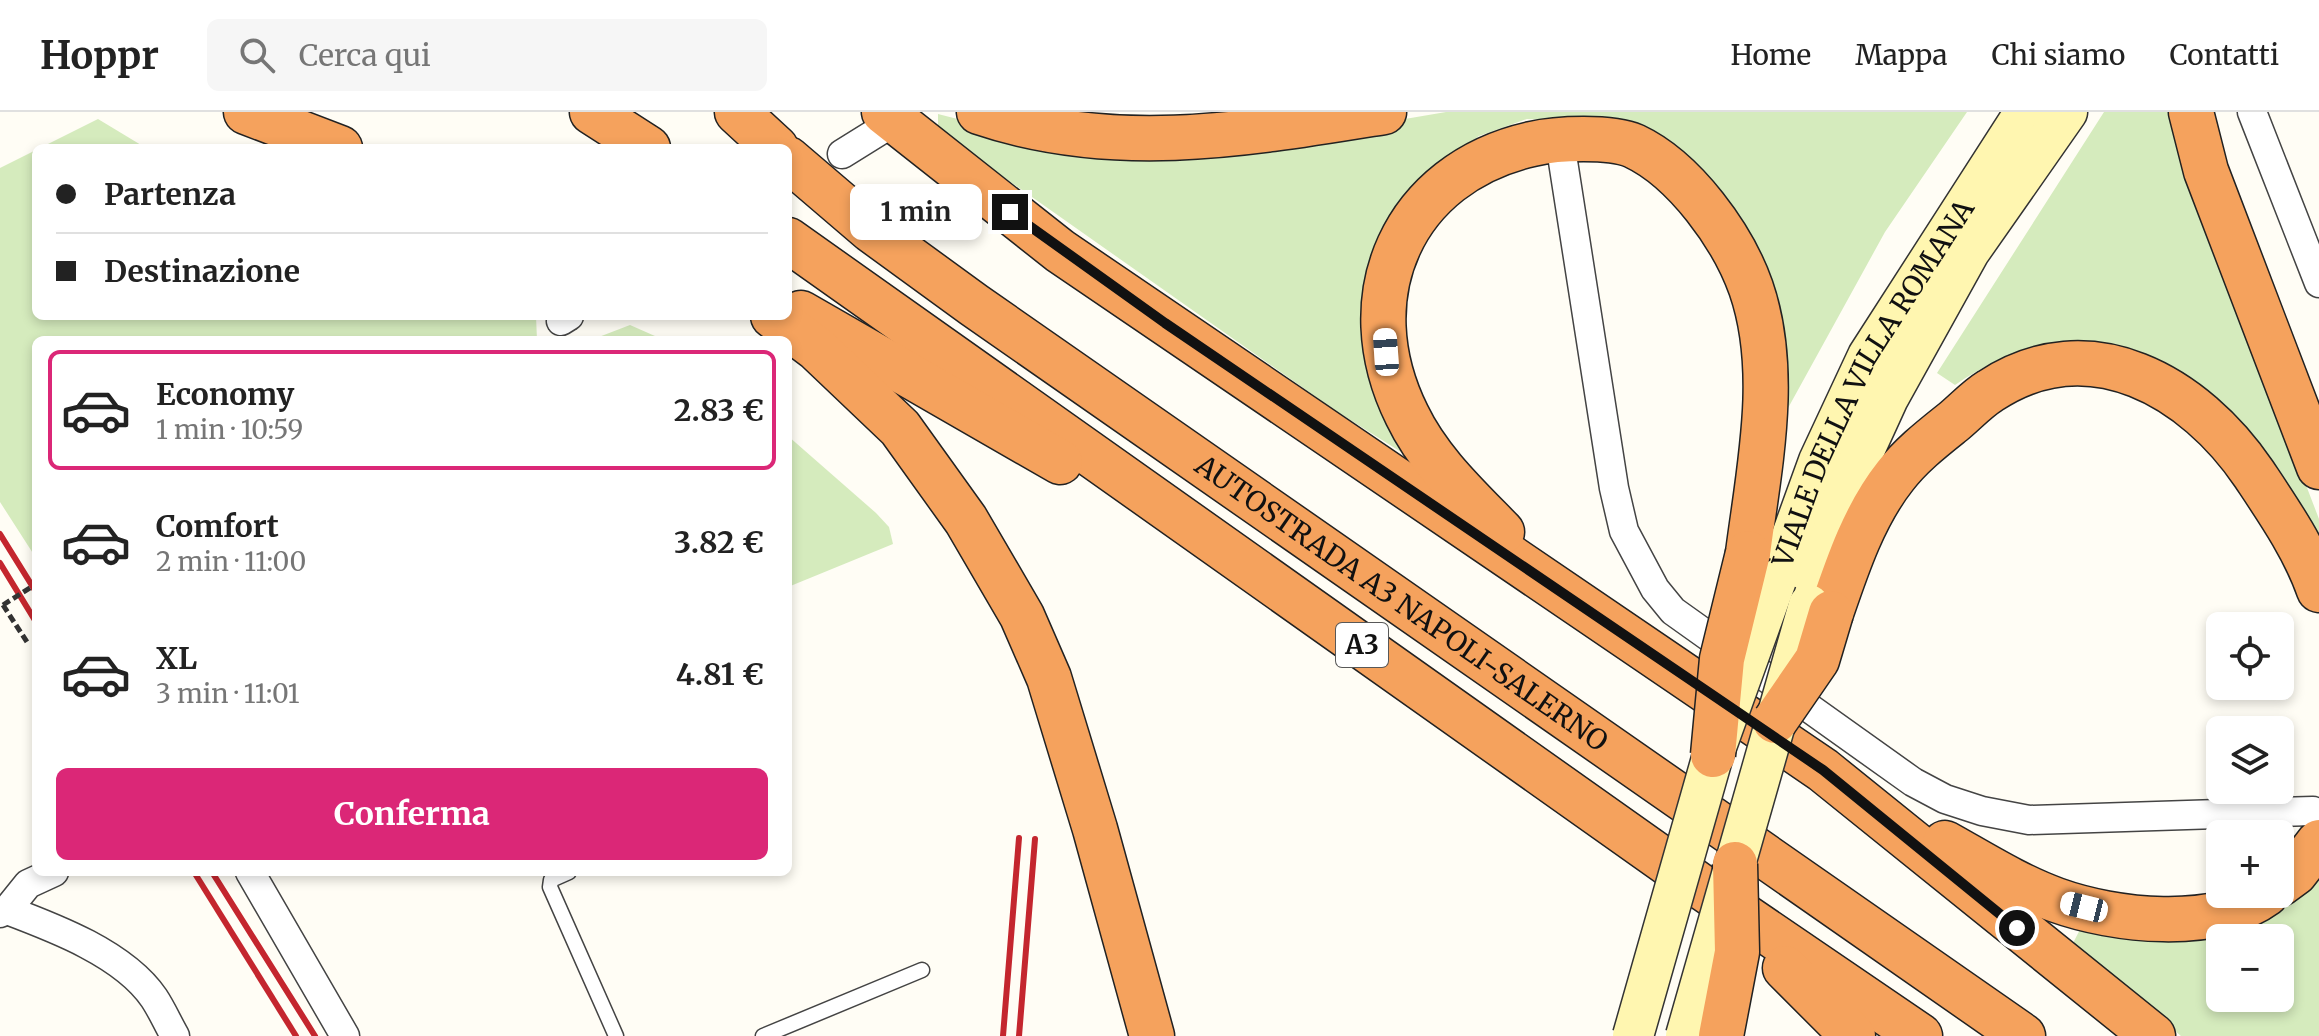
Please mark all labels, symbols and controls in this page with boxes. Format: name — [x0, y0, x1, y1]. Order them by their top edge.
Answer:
search box — [207, 19, 767, 91]
text: Hoppr — [40, 32, 159, 79]
icon: search — [235, 33, 279, 77]
text: Cerca qui — [299, 36, 431, 74]
text: Home — [1730, 37, 1811, 73]
text: Mappa — [1855, 37, 1947, 73]
text: Chi siamo — [1991, 37, 2125, 73]
text: Contatti — [2169, 37, 2279, 73]
text: Partenza — [104, 175, 236, 213]
callout: 1 min — [850, 184, 982, 240]
street label: VIALE DELLA VILLA ROMANA — [1764, 193, 1982, 573]
route end — [992, 194, 1028, 230]
text: 1 min — [881, 195, 951, 228]
text: Destinazione — [104, 252, 300, 290]
car — [1372, 327, 1400, 377]
icon: car — [60, 374, 132, 446]
text: Economy — [156, 375, 294, 413]
text: 2.83 € — [674, 391, 764, 429]
text: 1 min · 10:59 — [156, 413, 303, 446]
street label: AUTOSTRADA A3 NAPOLI-SALERNO — [1189, 448, 1613, 760]
icon: car — [60, 506, 132, 578]
text: Comfort — [156, 507, 279, 545]
text: 3.82 € — [674, 523, 764, 561]
text: 2 min · 11:00 — [156, 545, 306, 578]
map controls — [2206, 612, 2294, 1012]
button: locate — [2206, 612, 2294, 700]
road number: A3 — [1336, 623, 1388, 667]
icon: car — [60, 638, 132, 710]
text: XL — [156, 639, 197, 677]
text: 4.81 € — [676, 655, 764, 693]
text: 3 min · 11:01 — [156, 677, 299, 710]
button: layers — [2206, 716, 2294, 804]
button: Conferma — [56, 768, 768, 860]
button: + — [2206, 820, 2294, 908]
car — [2058, 890, 2110, 924]
route start — [1999, 910, 2035, 946]
button: − — [2206, 924, 2294, 1012]

